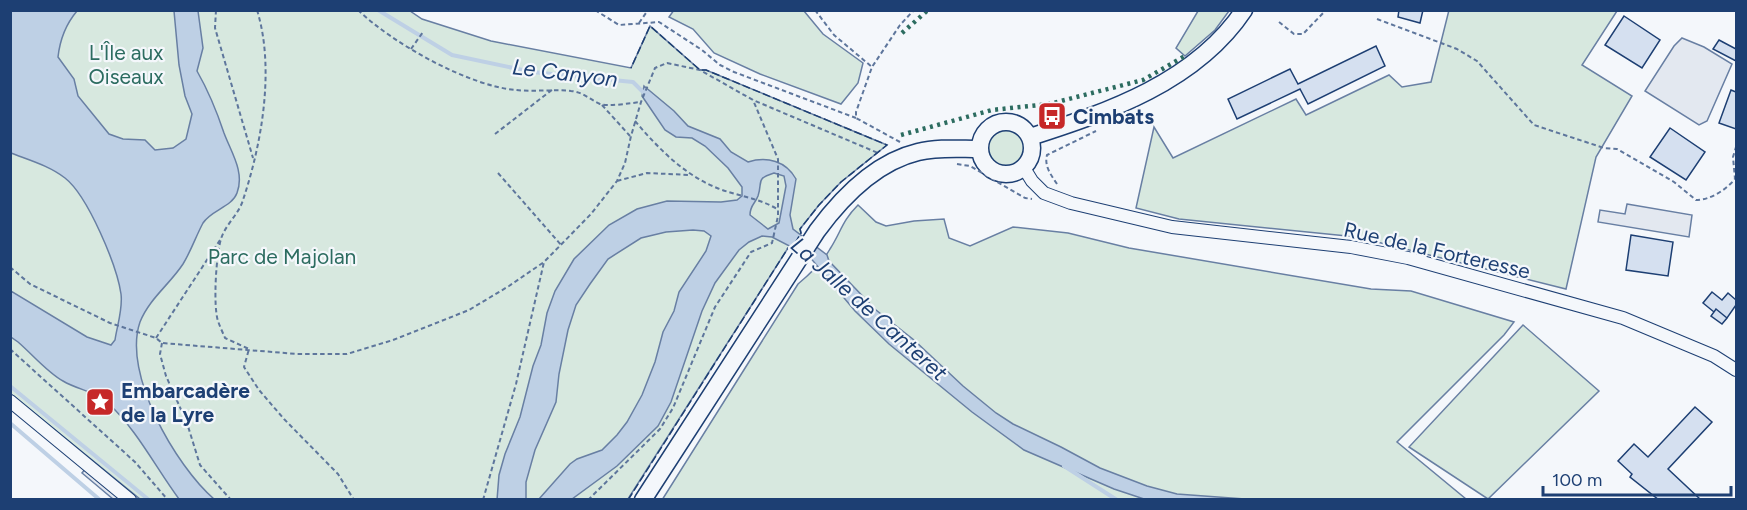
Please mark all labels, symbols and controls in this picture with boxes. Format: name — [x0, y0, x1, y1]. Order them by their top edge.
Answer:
park label: L'Île aux Oiseaux — [89, 40, 163, 89]
water label: Le Canyon — [511, 53, 619, 93]
bus stop icon: Cimbats — [1036, 100, 1068, 132]
place label: Cimbats — [1073, 104, 1154, 129]
street label: Rue de la Forteresse — [1341, 216, 1533, 284]
water label: La Jalle de Canteret — [785, 232, 953, 387]
park label: Parc de Majolan — [208, 244, 356, 269]
place label: Embarcadère de la Lyre — [121, 378, 250, 427]
place icon: Embarcadère de la Lyre — [84, 386, 116, 418]
scale bar — [1543, 459, 1730, 497]
text: 100 m — [1552, 469, 1602, 491]

